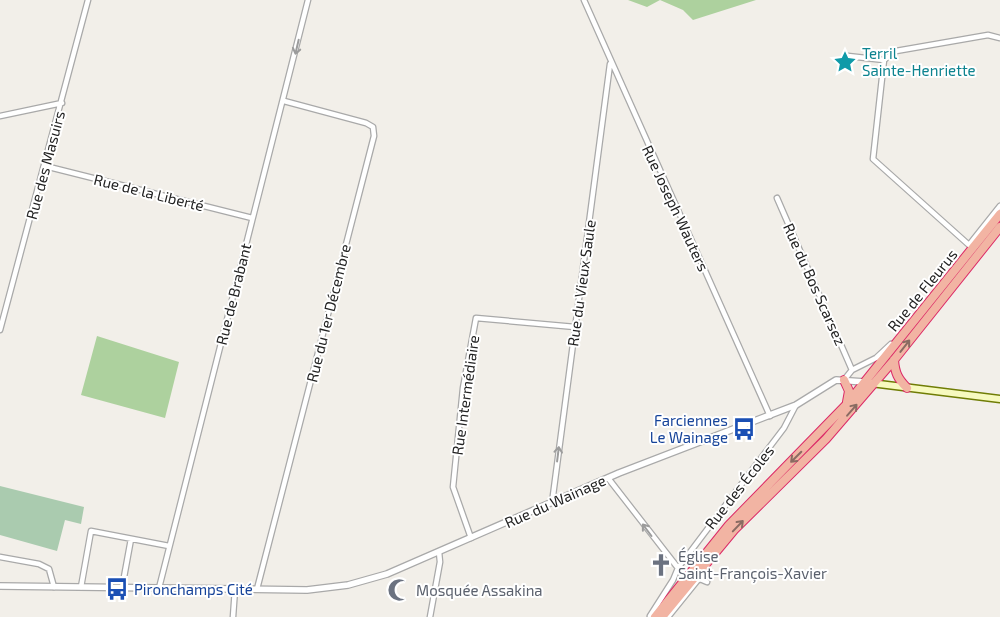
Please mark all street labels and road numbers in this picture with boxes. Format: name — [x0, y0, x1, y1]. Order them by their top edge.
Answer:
street label: Rue des Masuirs — [22, 109, 68, 221]
street label: Rue Joseph Wauters — [639, 142, 713, 274]
street label: Rue de la Liberté — [92, 170, 206, 214]
street label: Rue du Vieux Saule — [563, 218, 599, 348]
street label: Rue du Bos Scarsez — [780, 220, 850, 348]
street label: Rue de Brabant — [212, 241, 254, 347]
street label: Rue du 1er Décembre — [302, 242, 354, 384]
street label: Rue de Fleurus — [883, 245, 961, 335]
street label: Rue Intermédiaire — [448, 334, 482, 456]
street label: Rue des Écoles — [701, 442, 777, 532]
street label: Rue du Wainage — [502, 471, 608, 531]

